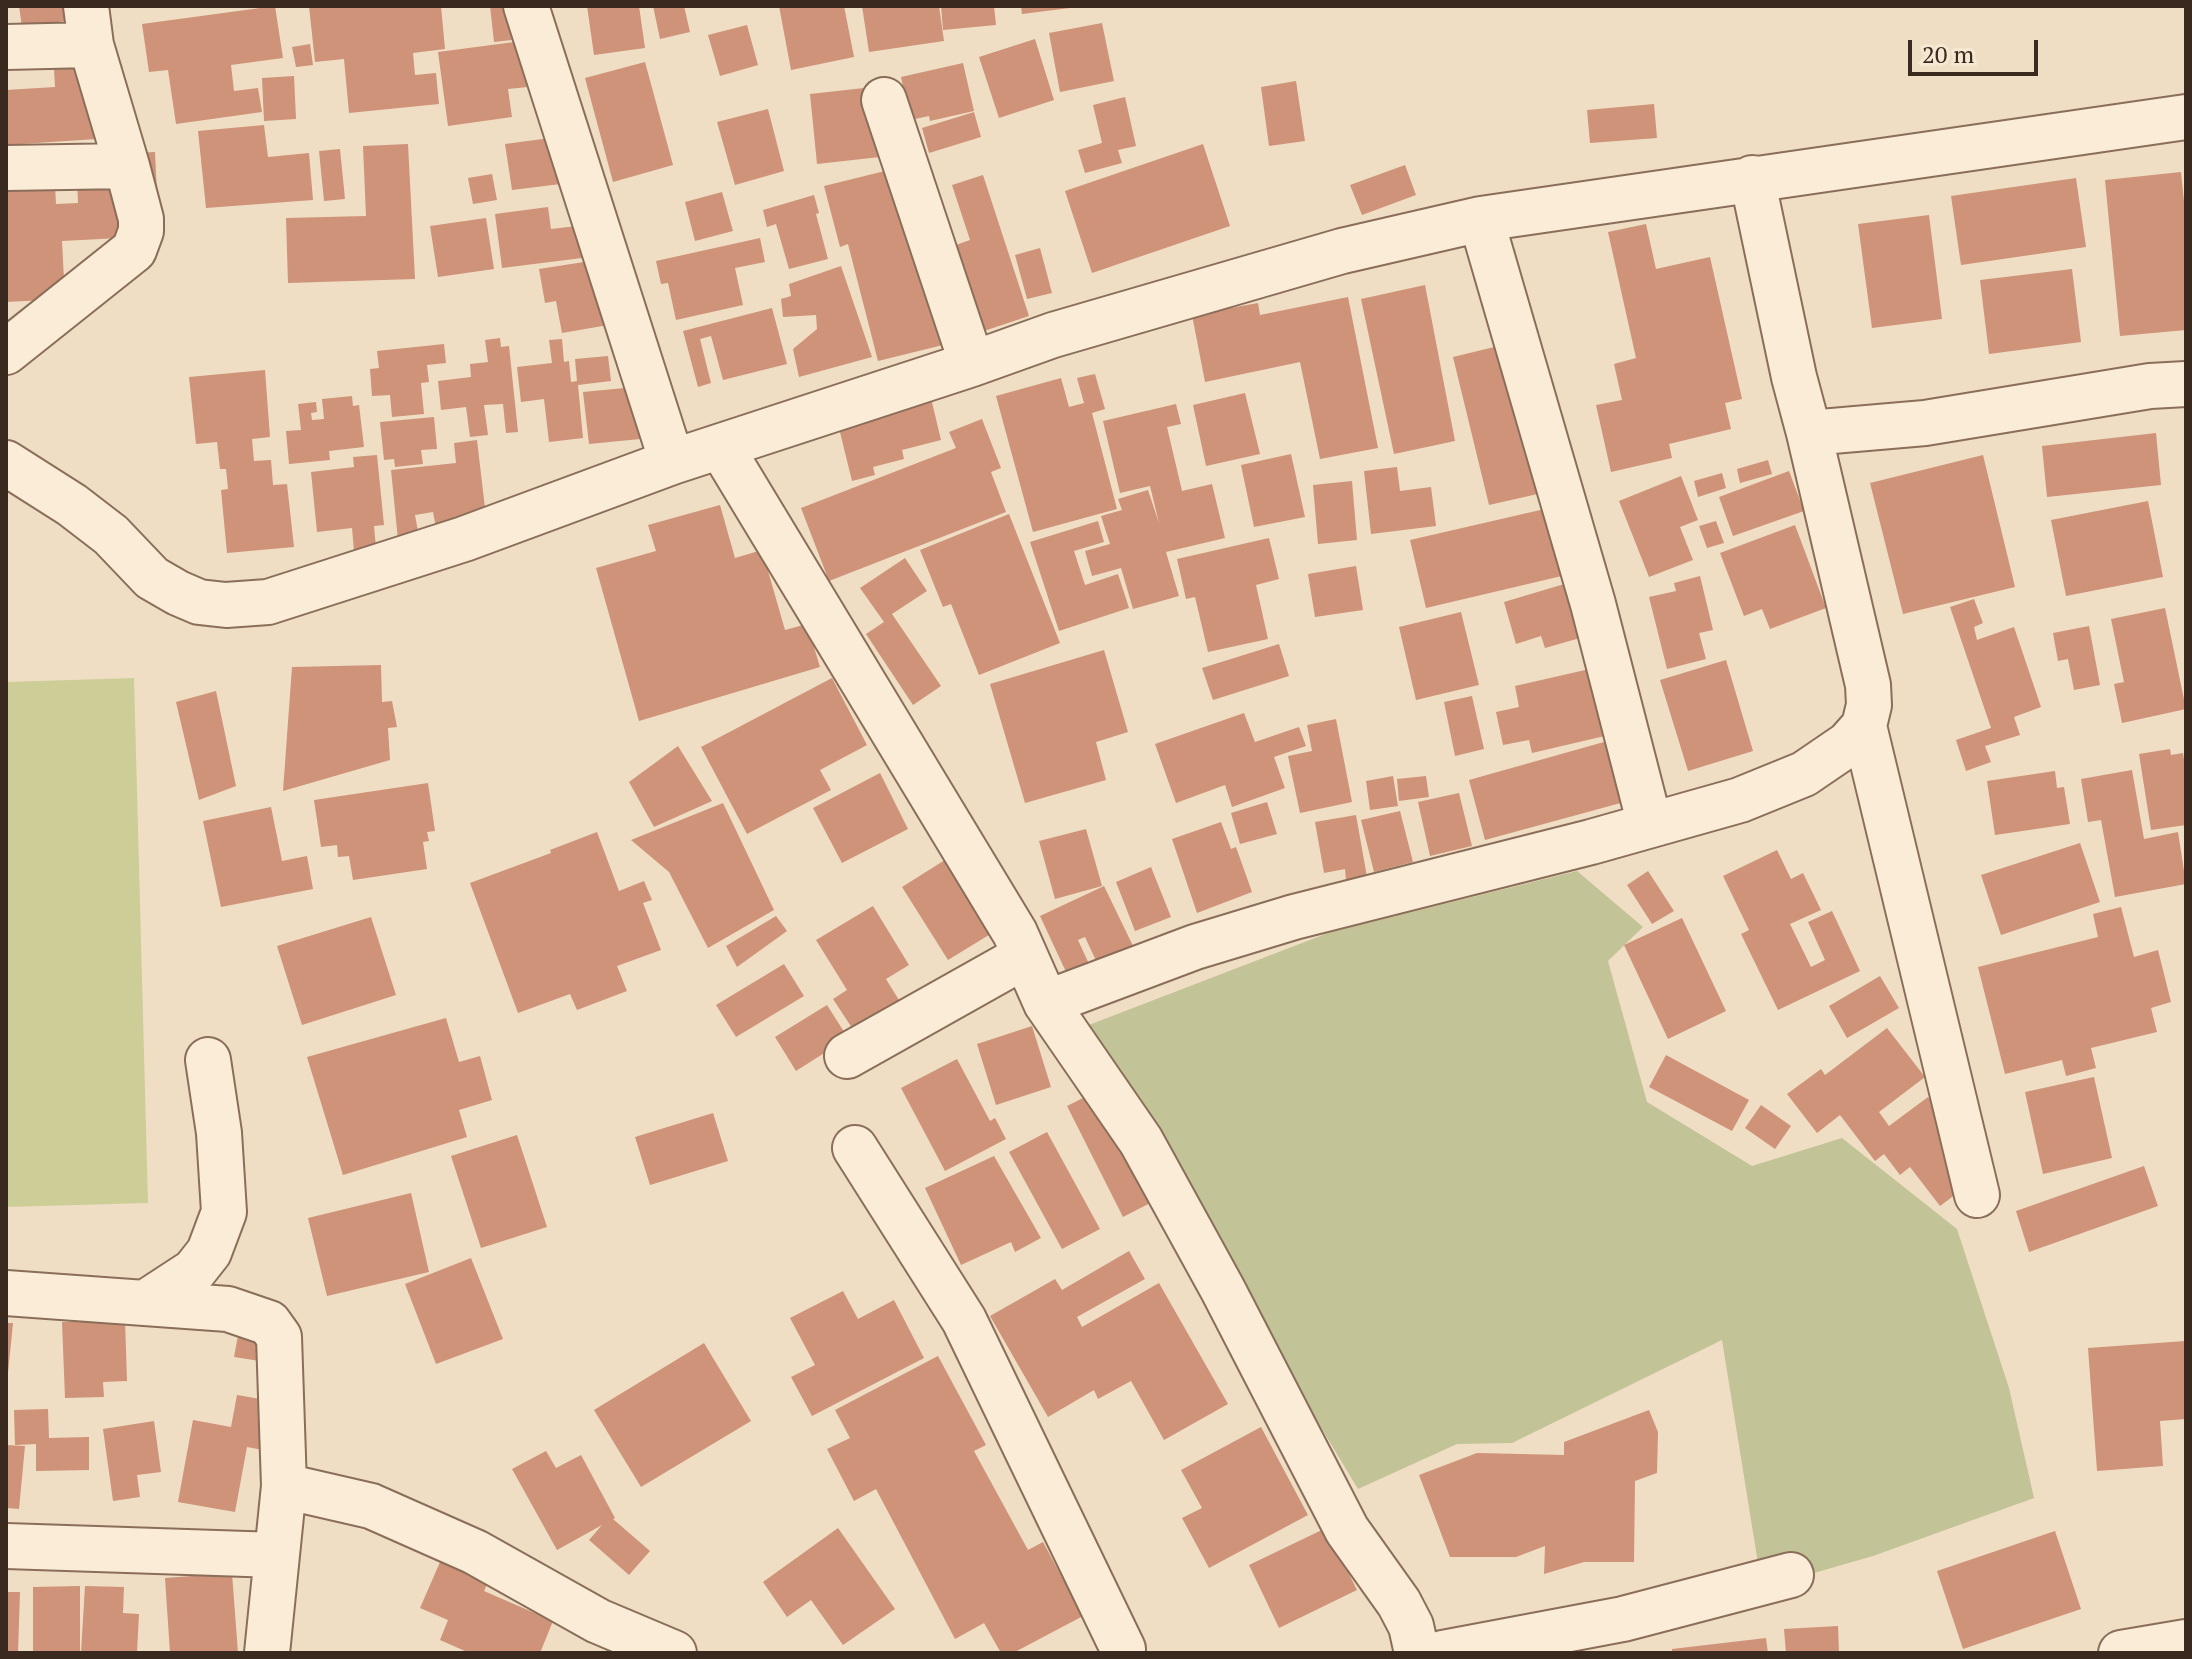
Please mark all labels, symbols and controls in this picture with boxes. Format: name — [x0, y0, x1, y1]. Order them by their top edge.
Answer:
scale bar — [1912, 24, 2042, 74]
text: 20 m — [1922, 38, 1974, 70]

